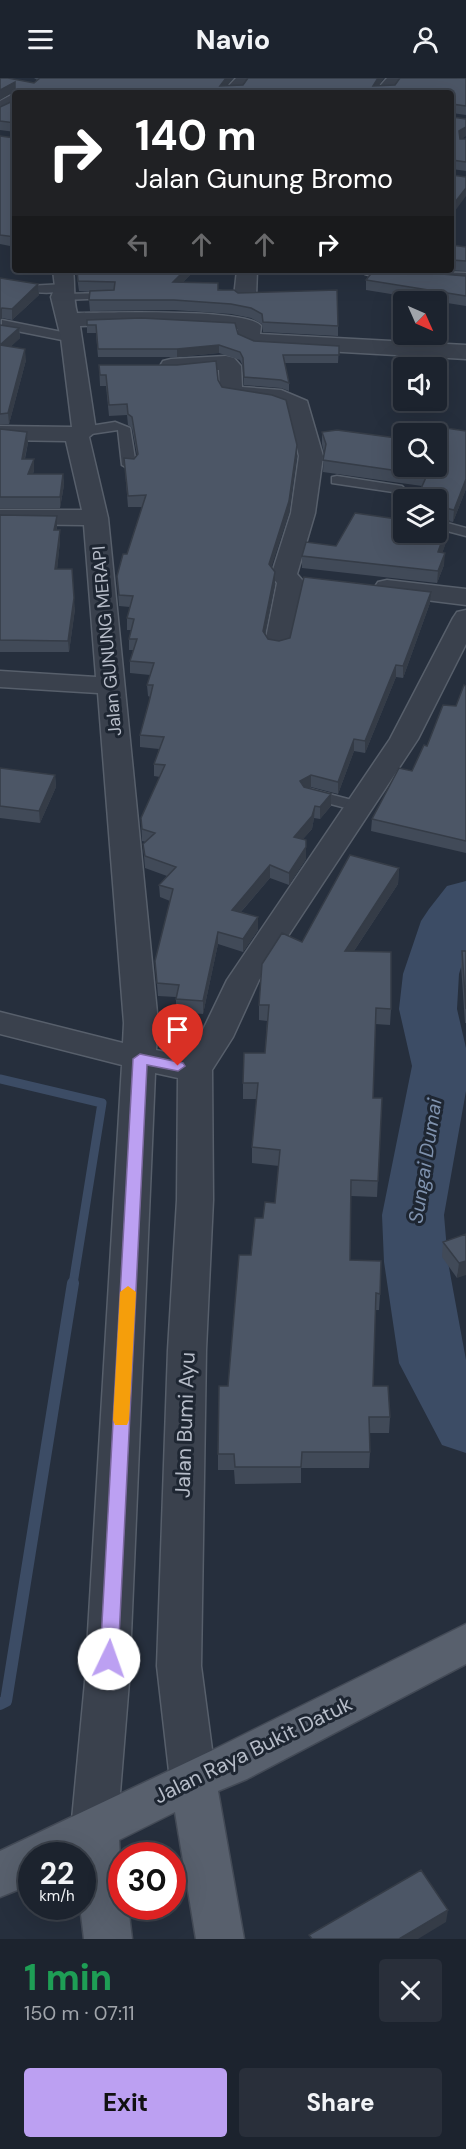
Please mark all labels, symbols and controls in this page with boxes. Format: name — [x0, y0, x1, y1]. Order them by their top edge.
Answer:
text: Navio — [196, 22, 270, 57]
icon: menu — [24, 23, 57, 56]
icon: person — [409, 23, 442, 56]
text: 140 m — [135, 108, 257, 163]
icon: right — [36, 114, 114, 192]
text: Jalan Gunung Bromo — [135, 161, 393, 196]
icon: left — [122, 228, 155, 261]
icon: ahead — [185, 228, 218, 261]
icon: ahead — [248, 228, 281, 261]
icon: right — [311, 228, 344, 261]
north arrow — [393, 291, 447, 345]
map controls — [393, 291, 447, 543]
button: sound — [393, 357, 447, 411]
button: search — [393, 423, 447, 477]
button: layers — [393, 489, 447, 543]
street label: Jalan GUNUNG MERAPI — [87, 545, 127, 737]
pin — [152, 1004, 203, 1066]
icon: arrive — [161, 1013, 194, 1046]
water label: Sungai Dumai — [402, 1096, 448, 1225]
street label: Jalan Bumi Ayu — [168, 1351, 202, 1499]
position arrow — [77, 1627, 141, 1691]
street label: Jalan Raya Bukit Datuk — [149, 1690, 357, 1810]
speed limit sign: 30 — [108, 1842, 186, 1920]
text: 22 — [40, 1854, 74, 1893]
text: km/h — [39, 1886, 75, 1906]
text: 1 min — [24, 1954, 112, 2001]
button: close — [379, 1959, 442, 2022]
text: 150 m · 07:11 — [24, 2000, 134, 2026]
button: Exit — [24, 2068, 227, 2137]
button: Share — [239, 2068, 442, 2137]

